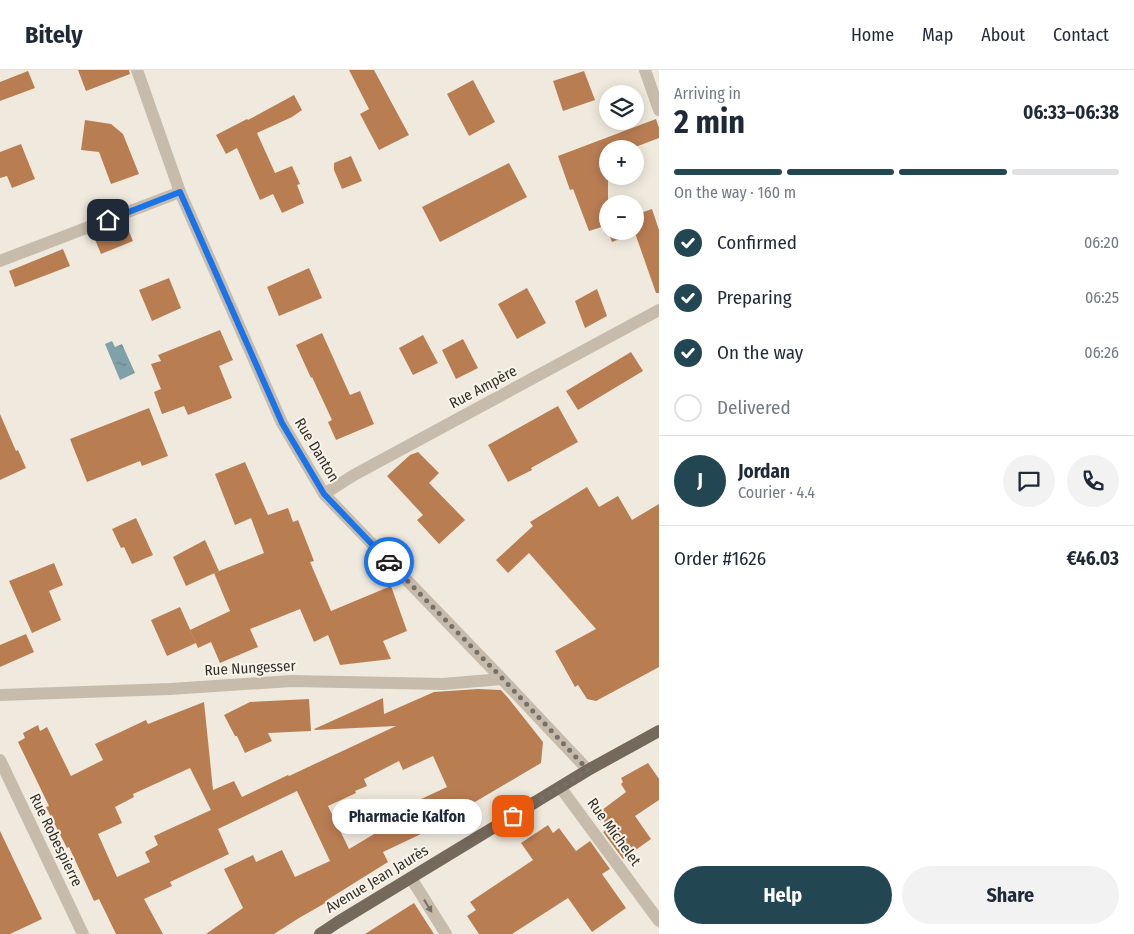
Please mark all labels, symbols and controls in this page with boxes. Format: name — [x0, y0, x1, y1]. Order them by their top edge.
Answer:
text: Bitely — [25, 21, 83, 49]
text: Home — [851, 24, 894, 46]
text: Map — [922, 24, 953, 46]
text: About — [981, 24, 1025, 46]
text: Contact — [1053, 24, 1109, 46]
text: Arriving in — [674, 84, 741, 103]
map controls — [599, 85, 644, 240]
button: layers — [599, 85, 644, 130]
text: 06:33–06:38 — [1023, 101, 1119, 124]
text: 2 min — [674, 103, 745, 141]
button: + — [599, 140, 644, 185]
text: On the way · 160 m — [674, 183, 796, 202]
button: − — [599, 195, 644, 240]
pin — [87, 199, 129, 241]
icon: home — [94, 206, 122, 234]
icon: check — [674, 229, 702, 257]
text: Confirmed — [717, 231, 797, 254]
text: 06:20 — [1084, 233, 1119, 252]
icon: check — [674, 284, 702, 312]
text: Preparing — [717, 286, 792, 309]
text: 06:25 — [1085, 288, 1119, 307]
icon: check — [674, 339, 702, 367]
text: On the way — [717, 341, 803, 364]
text: 06:26 — [1084, 343, 1119, 362]
street label: Rue Ampère — [446, 362, 520, 412]
text: Delivered — [717, 396, 791, 419]
street label: Rue Danton — [291, 415, 343, 485]
button: chat — [1003, 455, 1055, 507]
button: phone — [1067, 455, 1119, 507]
text: Jordan — [738, 460, 790, 483]
text: J — [697, 469, 703, 492]
text: Courier · 4.4 — [738, 483, 815, 502]
courier — [364, 537, 414, 587]
text: Order #1626 — [674, 547, 766, 570]
text: €46.03 — [1066, 547, 1119, 570]
icon: car — [375, 548, 403, 576]
street label: Rue Nungesser — [204, 657, 297, 679]
street label: Rue Robespierre — [26, 791, 86, 889]
pin — [492, 795, 534, 837]
street label: Rue Michelet — [583, 795, 645, 869]
callout: Pharmacie Kalfon — [333, 798, 483, 834]
icon: bag — [499, 802, 527, 830]
text: Pharmacie Kalfon — [349, 807, 465, 826]
street label: Avenue Jean Jaurès — [322, 841, 432, 917]
button: Help — [674, 866, 892, 924]
button: Share — [902, 866, 1119, 924]
one-way arrow — [424, 899, 433, 912]

